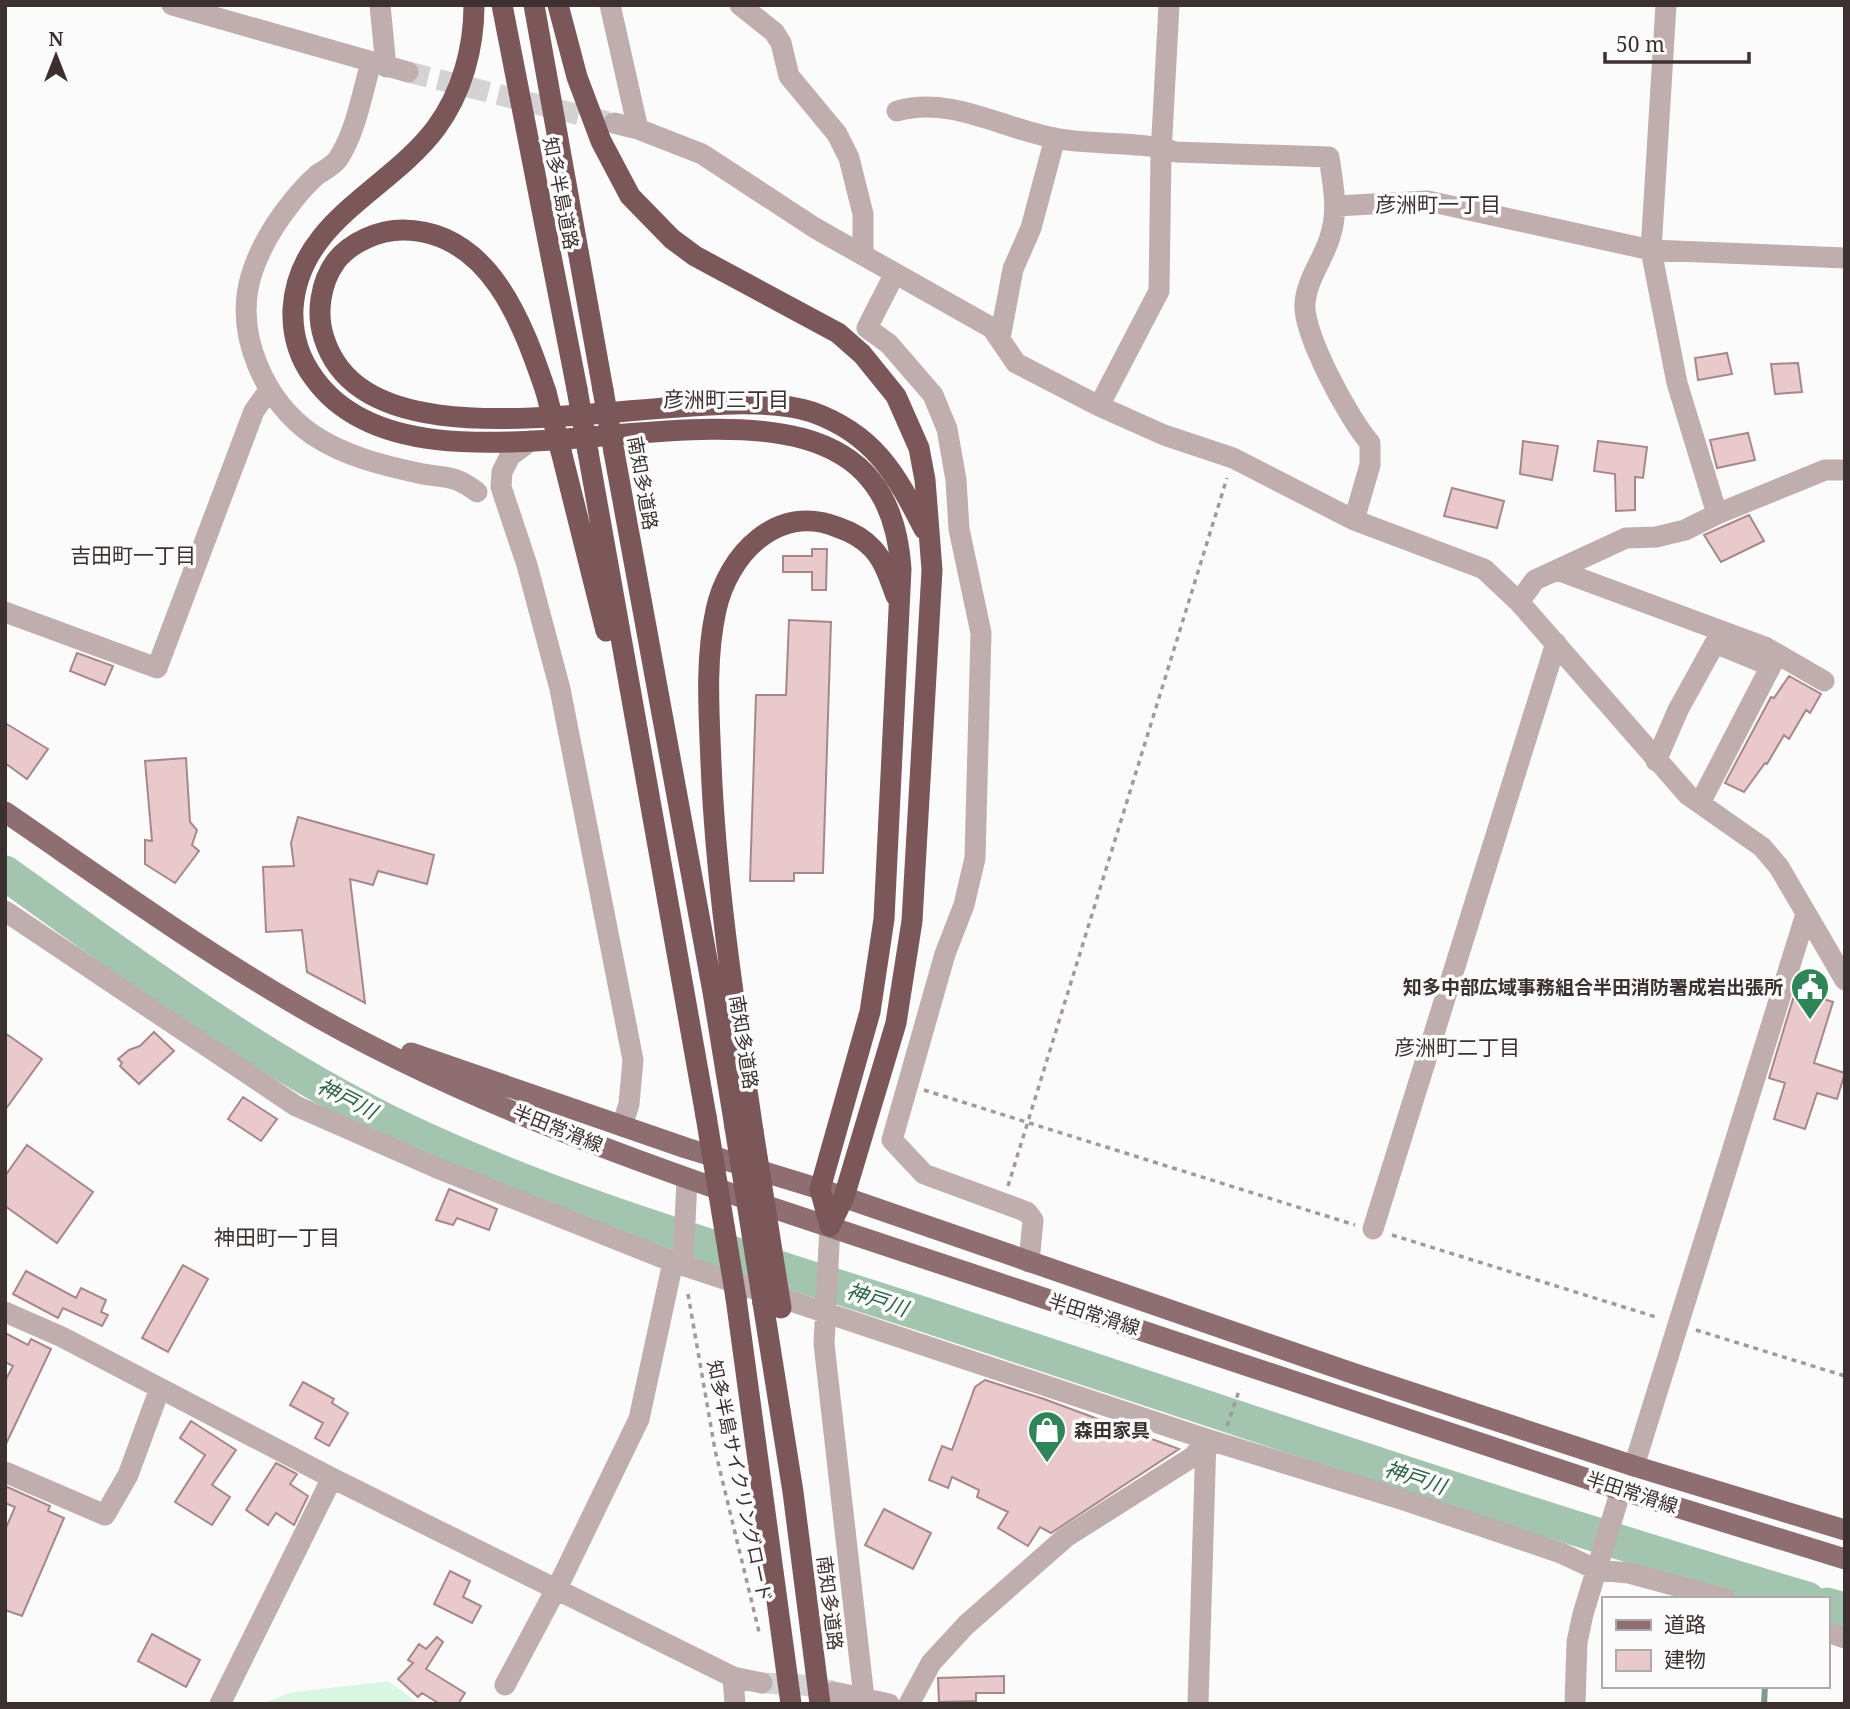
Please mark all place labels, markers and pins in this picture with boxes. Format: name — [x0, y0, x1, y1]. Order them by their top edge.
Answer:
public building icon: 知多中部広域事務組合半田消防署成岩出張所 — [1789, 966, 1831, 1021]
place label: 知多中部広域事務組合半田消防署成岩出張所 — [1403, 974, 1783, 1000]
shop icon: 森田家具 — [1026, 1409, 1068, 1464]
place label: 森田家具 — [1074, 1417, 1150, 1443]

